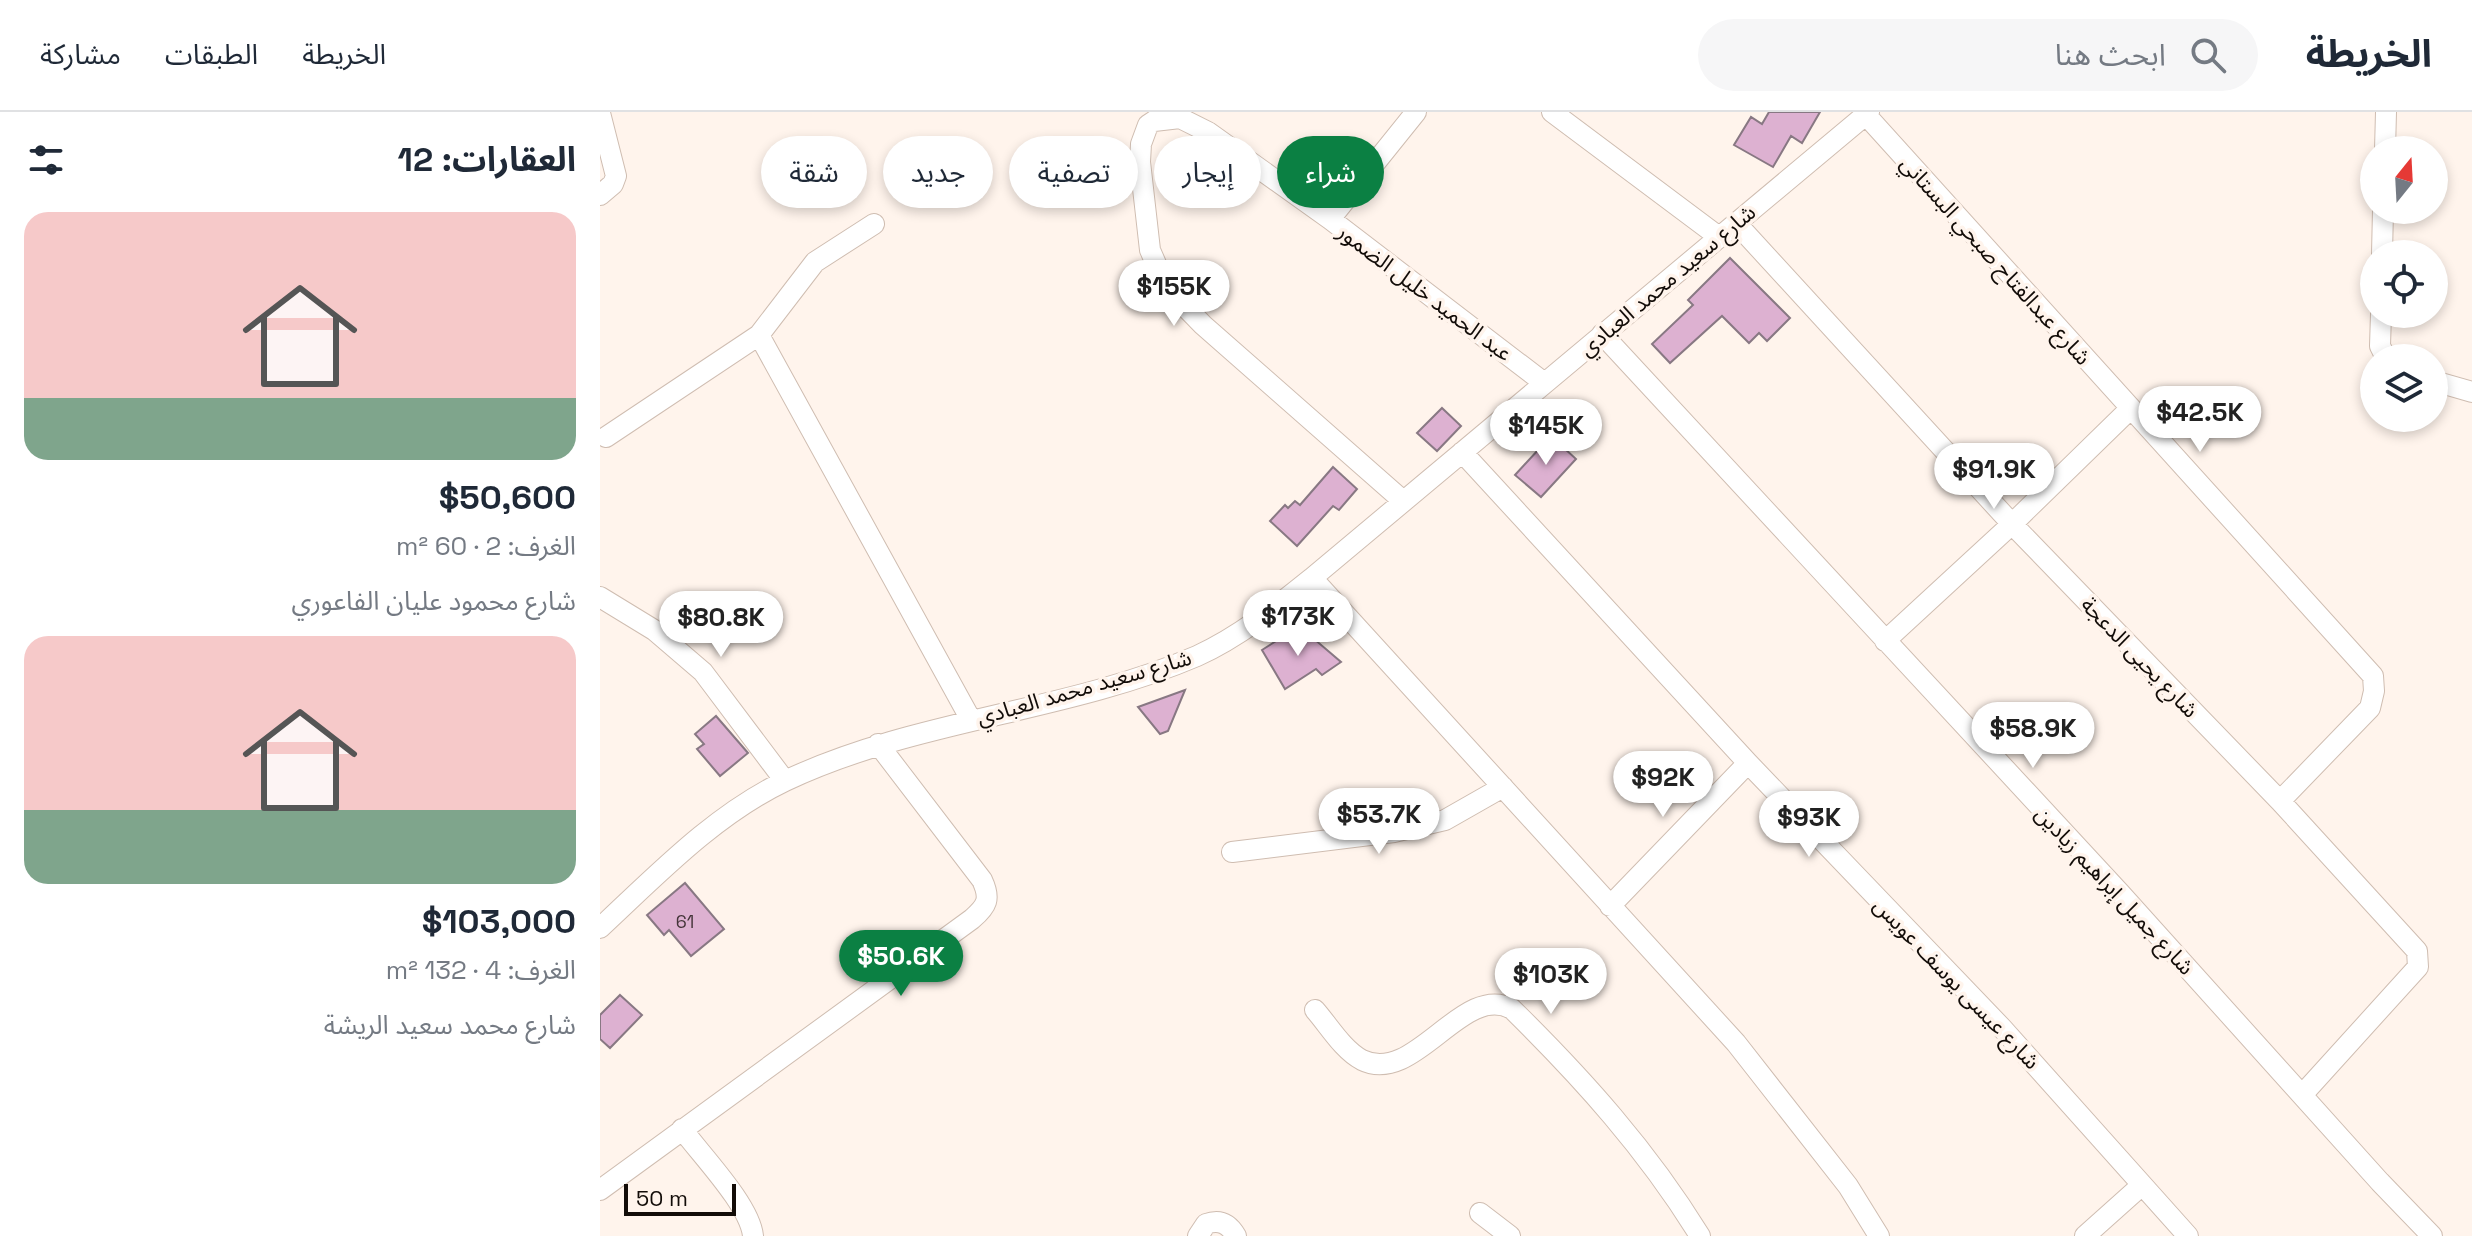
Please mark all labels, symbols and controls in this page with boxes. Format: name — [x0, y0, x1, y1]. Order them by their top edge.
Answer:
search box — [1698, 19, 2258, 91]
text: الخريطة — [2306, 30, 2432, 78]
icon: search — [2186, 33, 2230, 77]
text: ابحث هنا — [2055, 35, 2166, 74]
text: مشاركة — [40, 36, 121, 72]
text: الطبقات — [165, 36, 258, 72]
text: الخريطة — [302, 36, 386, 72]
chip: شقة — [761, 136, 867, 208]
chip: جديد — [883, 136, 993, 208]
chip: تصفية — [1009, 136, 1138, 208]
chip: إيجار — [1154, 136, 1261, 208]
chip: شراء — [1277, 136, 1384, 208]
north arrow — [2360, 136, 2448, 224]
map controls — [2360, 136, 2448, 432]
icon: filters — [24, 138, 68, 182]
text: العقارات: 12 — [398, 138, 576, 181]
street label: شارع عبدالفتاح صبحي البستاني — [1892, 149, 2097, 373]
street label: شارع سعيد محمد العبادي — [1573, 198, 1763, 364]
street label: عبد الحميد خليل الضمور — [1331, 217, 1518, 367]
button: locate — [2360, 240, 2448, 328]
pin: $155K — [1118, 260, 1230, 328]
icon: home — [228, 264, 372, 408]
text: $155K — [1137, 269, 1211, 303]
button: layers — [2360, 344, 2448, 432]
pin: $42.5K — [2135, 386, 2265, 454]
text: $42.5K — [2156, 395, 2244, 429]
pin: $145K — [1490, 399, 1602, 467]
text: $145K — [1508, 408, 1584, 442]
pin: $91.9K — [1929, 443, 2059, 511]
text: $91.9K — [1952, 452, 2036, 486]
text: $50,600 — [439, 476, 576, 519]
text: الغرف: 2 · 60 m² — [396, 529, 576, 563]
text: شارع محمود عليان الفاعوري — [291, 584, 576, 618]
pin: $173K — [1242, 590, 1354, 658]
pin: $80.8K — [656, 591, 786, 659]
street label: شارع يحيى الدعجة — [2073, 591, 2205, 725]
text: $173K — [1261, 599, 1335, 633]
text: $80.8K — [677, 600, 765, 634]
street label: شارع سعيد محمد العبادي — [973, 643, 1195, 734]
icon: home — [228, 688, 372, 832]
pin: $58.9K — [1968, 702, 2098, 770]
text: $58.9K — [1990, 711, 2077, 745]
pin: $92K — [1616, 751, 1710, 819]
text: $92K — [1631, 760, 1695, 794]
pin: $53.7K — [1314, 788, 1444, 856]
pin: $93K — [1762, 791, 1856, 859]
text: $53.7K — [1337, 797, 1421, 831]
text: $93K — [1777, 800, 1841, 834]
street label: شارع جميل إبراهيم زيادين — [2027, 800, 2201, 982]
street label: شارع عيسى يوسف عويس — [1865, 891, 2046, 1077]
text: $103,000 — [422, 900, 576, 943]
house number: 61 — [676, 910, 694, 933]
pin: $50.6K — [836, 930, 966, 998]
text: $50.6K — [857, 939, 945, 973]
pin: $103K — [1495, 948, 1607, 1016]
text: الغرف: 4 · 132 m² — [386, 953, 576, 987]
text: $103K — [1513, 957, 1589, 991]
text: شارع محمد سعيد الريشة — [324, 1008, 576, 1042]
scale bar — [624, 1180, 736, 1216]
text: 50 m — [636, 1184, 688, 1212]

